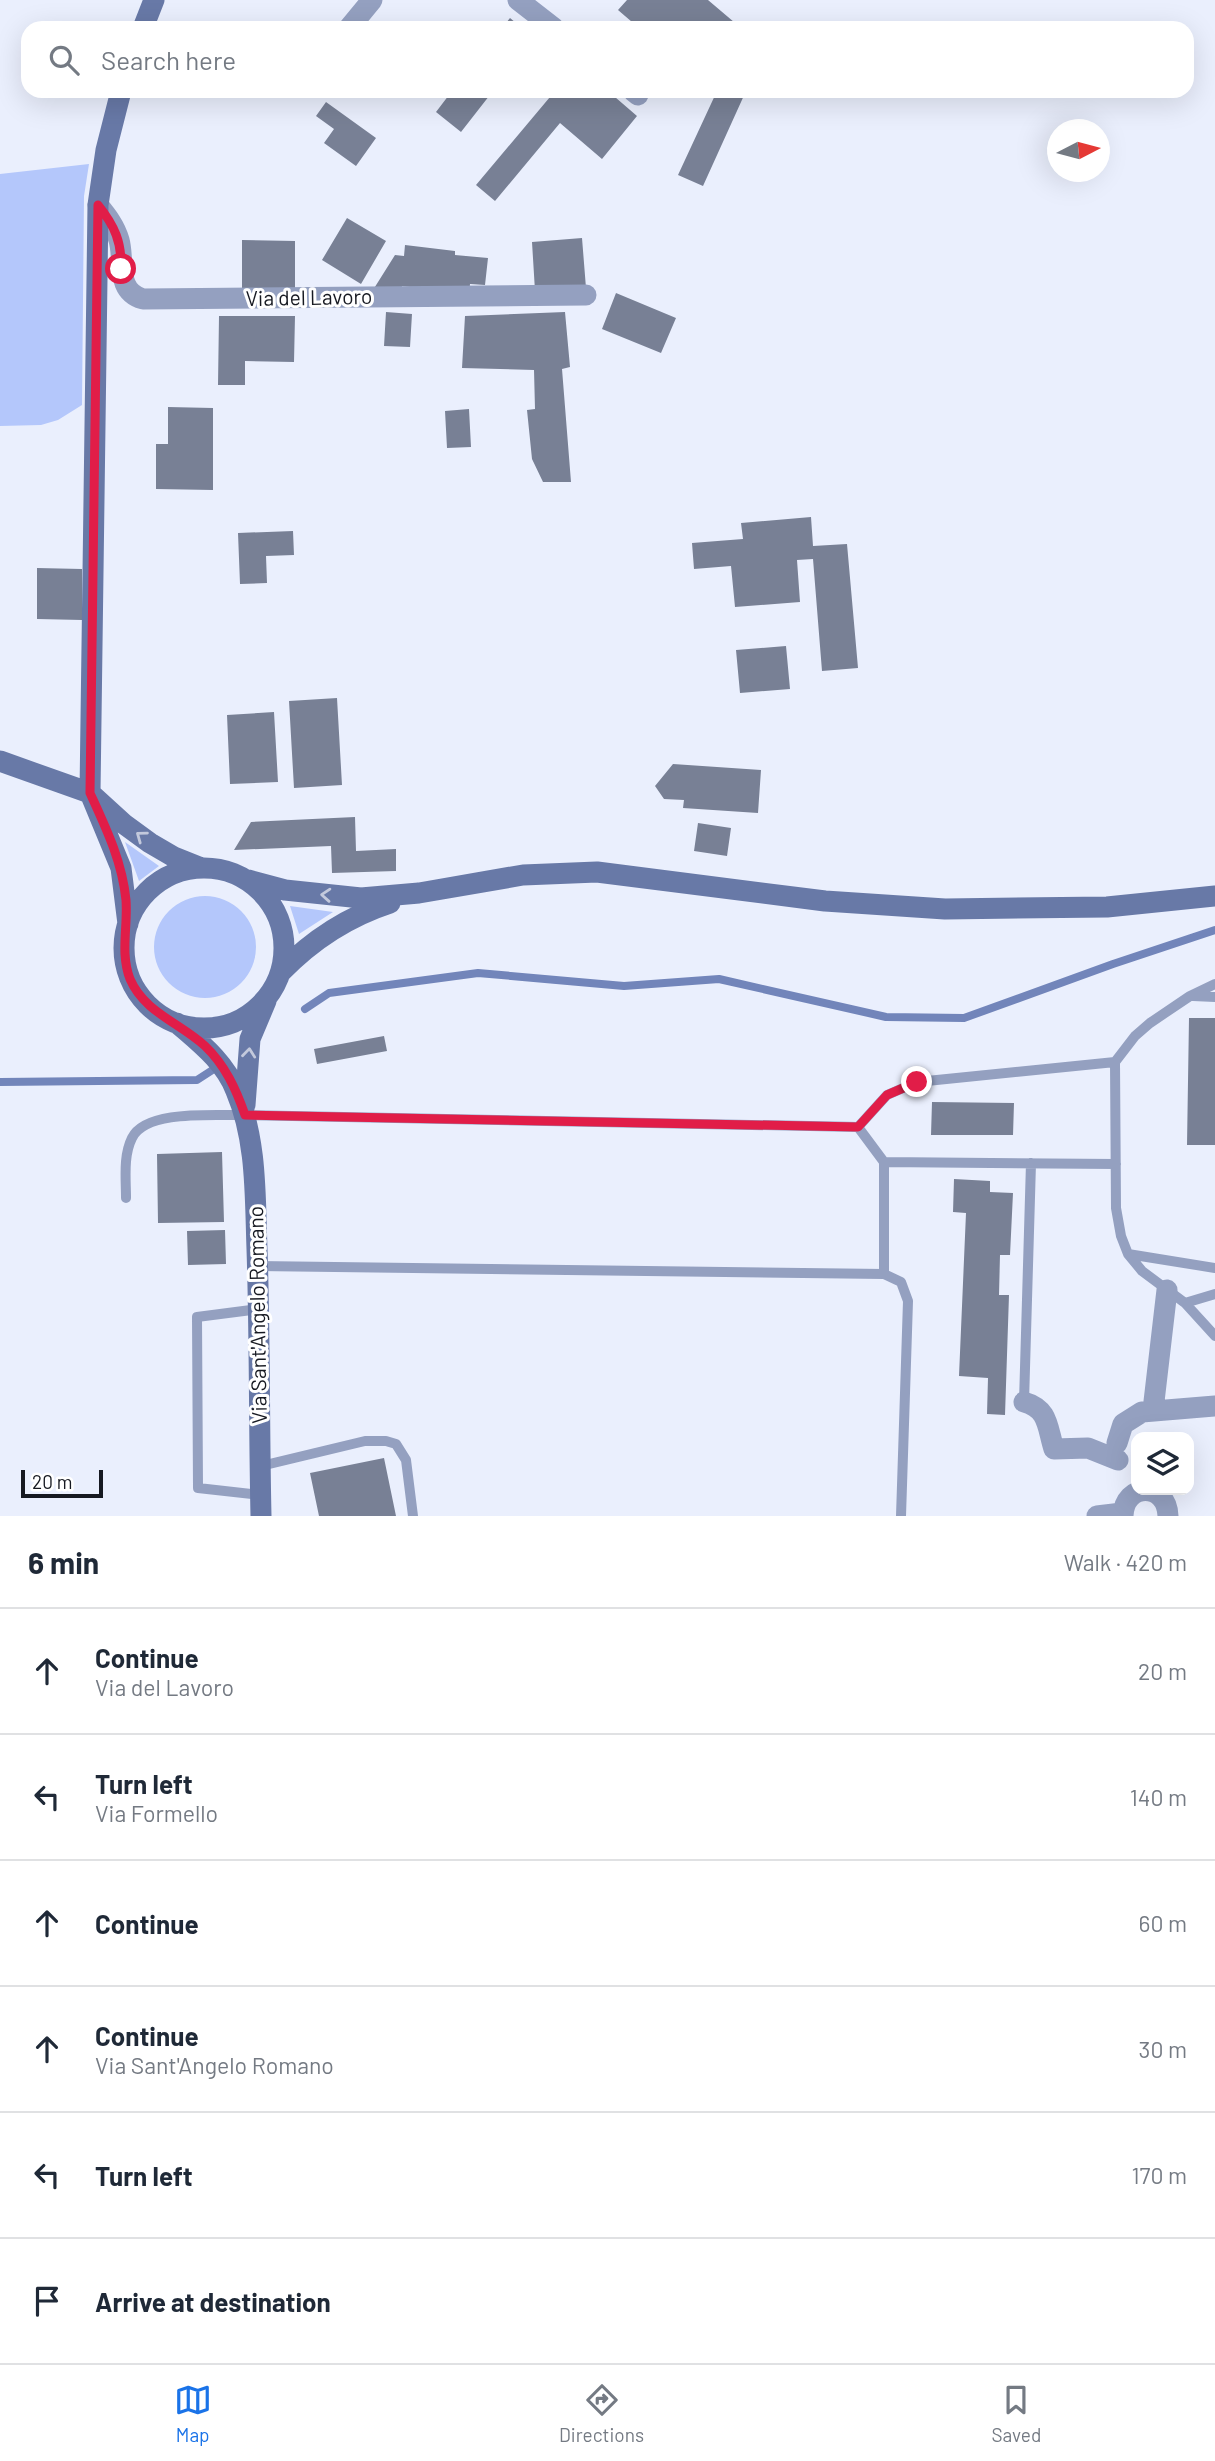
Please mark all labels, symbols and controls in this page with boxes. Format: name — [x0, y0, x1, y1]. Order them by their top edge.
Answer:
search box — [21, 21, 1194, 98]
icon: search — [45, 41, 83, 79]
text: Search here — [101, 44, 236, 75]
north arrow — [1047, 119, 1110, 182]
route start — [105, 253, 136, 284]
street label: Via del Lavoro — [245, 283, 373, 310]
one-way arrow — [136, 832, 149, 844]
one-way arrow — [321, 888, 332, 903]
one-way arrow — [241, 1047, 256, 1058]
route end — [901, 1066, 932, 1097]
street label: Via Sant'Angelo Romano — [242, 1206, 271, 1424]
map controls — [1131, 1432, 1194, 1495]
button: layers — [1131, 1432, 1194, 1495]
scale bar — [21, 1467, 103, 1499]
text: 20 m — [32, 1470, 72, 1493]
text: 6 min — [28, 1544, 99, 1580]
text: Walk · 420 m — [1064, 1548, 1187, 1576]
text: Continue — [95, 1642, 199, 1673]
icon: ahead — [28, 1652, 66, 1690]
text: 20 m — [1138, 1657, 1187, 1685]
text: Via del Lavoro — [95, 1673, 234, 1701]
text: Turn left — [95, 1768, 193, 1799]
icon: left — [28, 1778, 66, 1816]
text: 140 m — [1130, 1783, 1187, 1811]
text: Via Formello — [95, 1799, 218, 1827]
icon: ahead — [28, 1904, 66, 1942]
text: Continue — [95, 1908, 199, 1939]
text: 60 m — [1139, 1909, 1187, 1937]
text: Continue — [95, 2020, 199, 2051]
icon: ahead — [28, 2030, 66, 2068]
text: 30 m — [1139, 2035, 1187, 2063]
text: Via Sant'Angelo Romano — [95, 2051, 334, 2079]
icon: left — [28, 2156, 66, 2194]
text: Turn left — [95, 2160, 193, 2191]
text: 170 m — [1131, 2161, 1187, 2189]
icon: arrive — [28, 2282, 66, 2320]
text: Arrive at destination — [95, 2286, 331, 2317]
tab: Map — [174, 2381, 212, 2446]
tab: Directions — [559, 2381, 644, 2446]
tab: Saved — [991, 2381, 1041, 2446]

